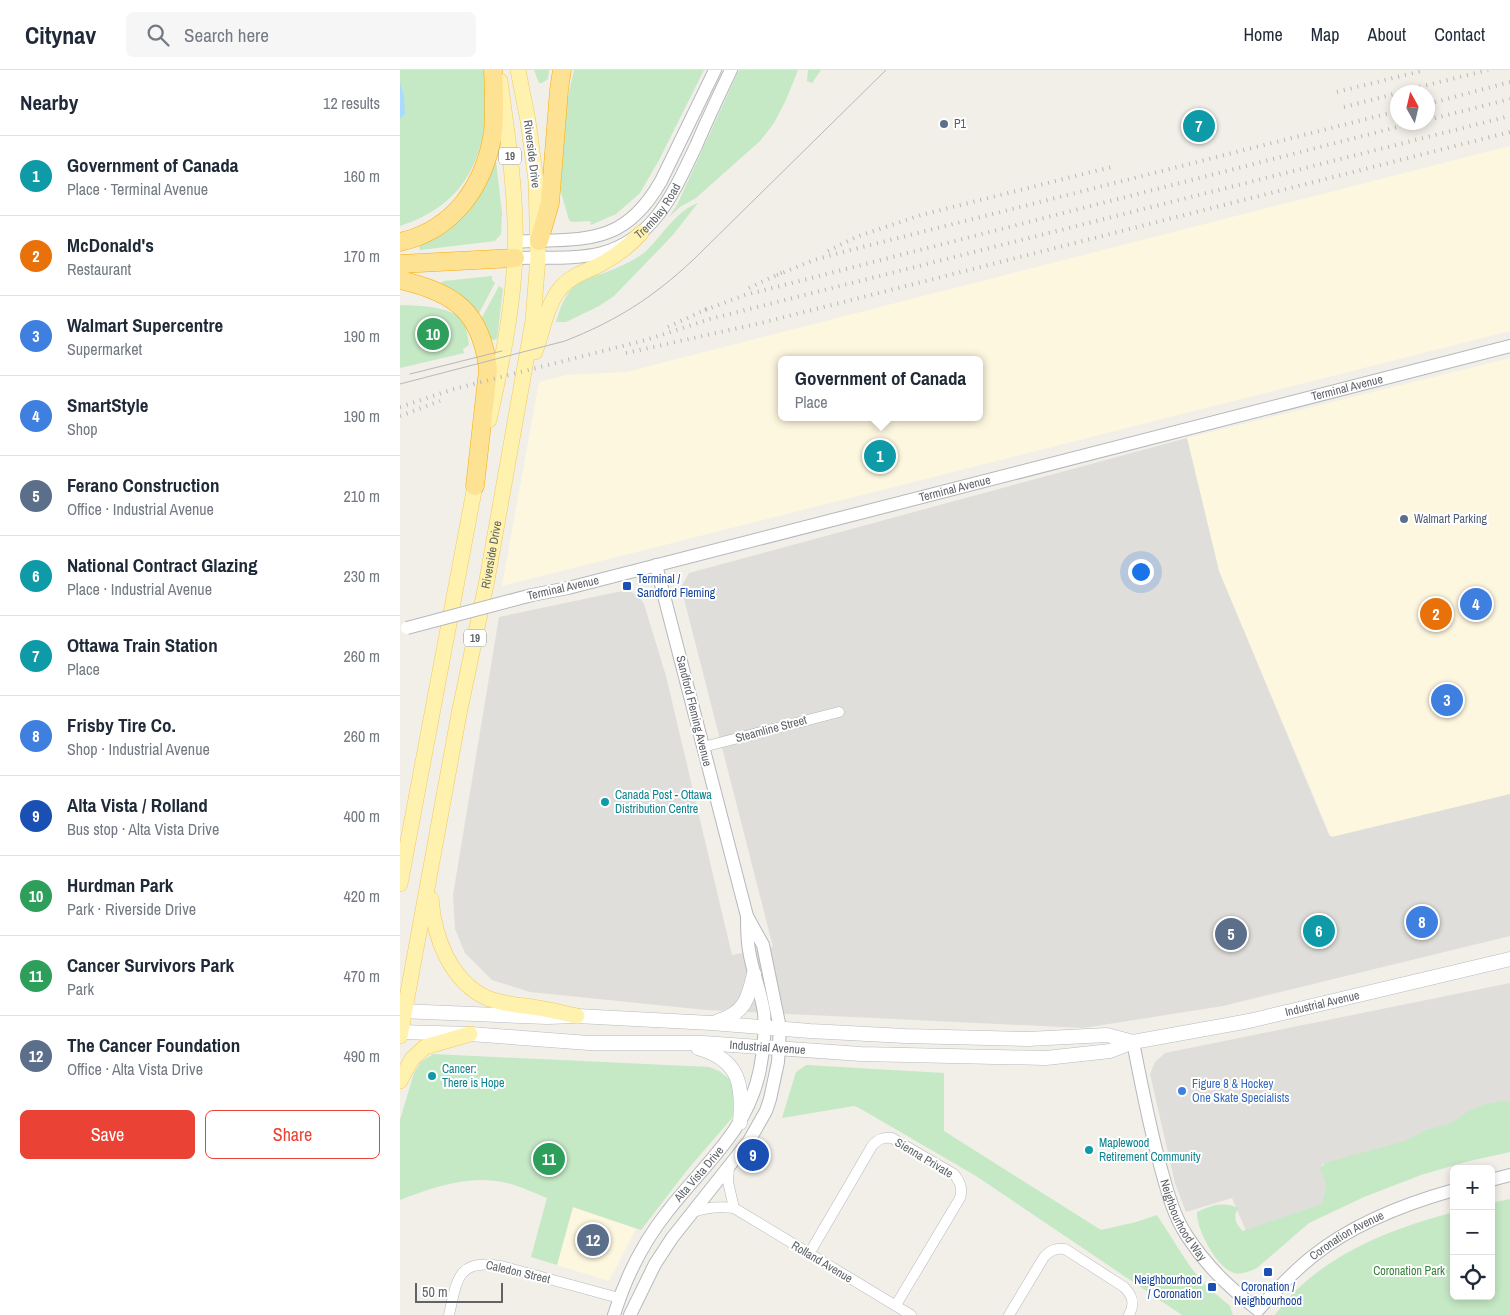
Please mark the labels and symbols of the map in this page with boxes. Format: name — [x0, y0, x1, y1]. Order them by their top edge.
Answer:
north arrow — [1390, 85, 1435, 130]
pin: 7 — [1183, 107, 1215, 145]
place label: P1 — [954, 116, 967, 132]
marker: P1 — [938, 118, 950, 130]
street label: Riverside Drive — [520, 119, 544, 189]
road number: 19 — [499, 148, 521, 164]
street label: Tremblay Road — [631, 180, 684, 243]
pin: 10 — [417, 315, 449, 353]
street label: Terminal Avenue — [1310, 371, 1385, 405]
pin: 1 — [864, 437, 896, 475]
street label: Terminal Avenue — [917, 472, 992, 506]
place label: Walmart Parking — [1414, 511, 1487, 527]
marker: Walmart Parking — [1398, 513, 1410, 525]
street label: Riverside Drive — [477, 520, 505, 590]
your location — [1128, 559, 1154, 585]
place label: Terminal / Sandford Fleming — [637, 571, 716, 601]
street label: Terminal Avenue — [526, 572, 600, 604]
marker: Terminal / Sandford Fleming — [621, 580, 633, 592]
pin: 4 — [1460, 585, 1492, 623]
pin: 2 — [1420, 595, 1452, 633]
road number: 19 — [464, 630, 486, 646]
street label: Sandford Fleming Avenue — [672, 654, 716, 768]
pin: 3 — [1431, 681, 1463, 719]
street label: Steamline Street — [734, 712, 809, 746]
place label: Canada Post - Ottawa Distribution Centre — [615, 787, 712, 817]
marker: Canada Post - Ottawa Distribution Centre — [599, 796, 611, 808]
pin: 8 — [1406, 903, 1438, 941]
pin: 6 — [1303, 912, 1335, 950]
pin: 5 — [1215, 915, 1247, 953]
street label: Industrial Avenue — [1283, 987, 1361, 1020]
street label: Industrial Avenue — [729, 1037, 806, 1058]
place label: Cancer: There is Hope — [442, 1061, 504, 1091]
marker: Cancer: There is Hope — [426, 1070, 438, 1082]
place label: Figure 8 & Hockey One Skate Specialists — [1192, 1076, 1289, 1106]
marker: Figure 8 & Hockey One Skate Specialists — [1176, 1085, 1188, 1097]
street label: Sienna Private — [892, 1134, 956, 1182]
place label: Maplewood Retirement Community — [1099, 1135, 1201, 1165]
pin: 9 — [737, 1136, 769, 1174]
pin: 11 — [533, 1140, 565, 1178]
street label: Alta Vista Drive — [670, 1143, 727, 1206]
marker: Maplewood Retirement Community — [1083, 1144, 1095, 1156]
street label: Neighbourhood Way — [1156, 1177, 1210, 1264]
street label: Coronation Avenue — [1306, 1207, 1386, 1264]
pin: 12 — [577, 1221, 609, 1259]
street label: Rolland Avenue — [788, 1237, 856, 1287]
street label: Caledon Street — [484, 1257, 552, 1287]
park label: Coronation Park — [1373, 1263, 1445, 1279]
marker: Coronation / Neighbourhood — [1262, 1266, 1274, 1278]
place label: Neighbourhood / Coronation — [1134, 1272, 1202, 1302]
place label: Coronation / Neighbourhood — [1234, 1279, 1302, 1309]
scale bar — [415, 1280, 502, 1303]
marker: Neighbourhood / Coronation — [1206, 1281, 1218, 1293]

